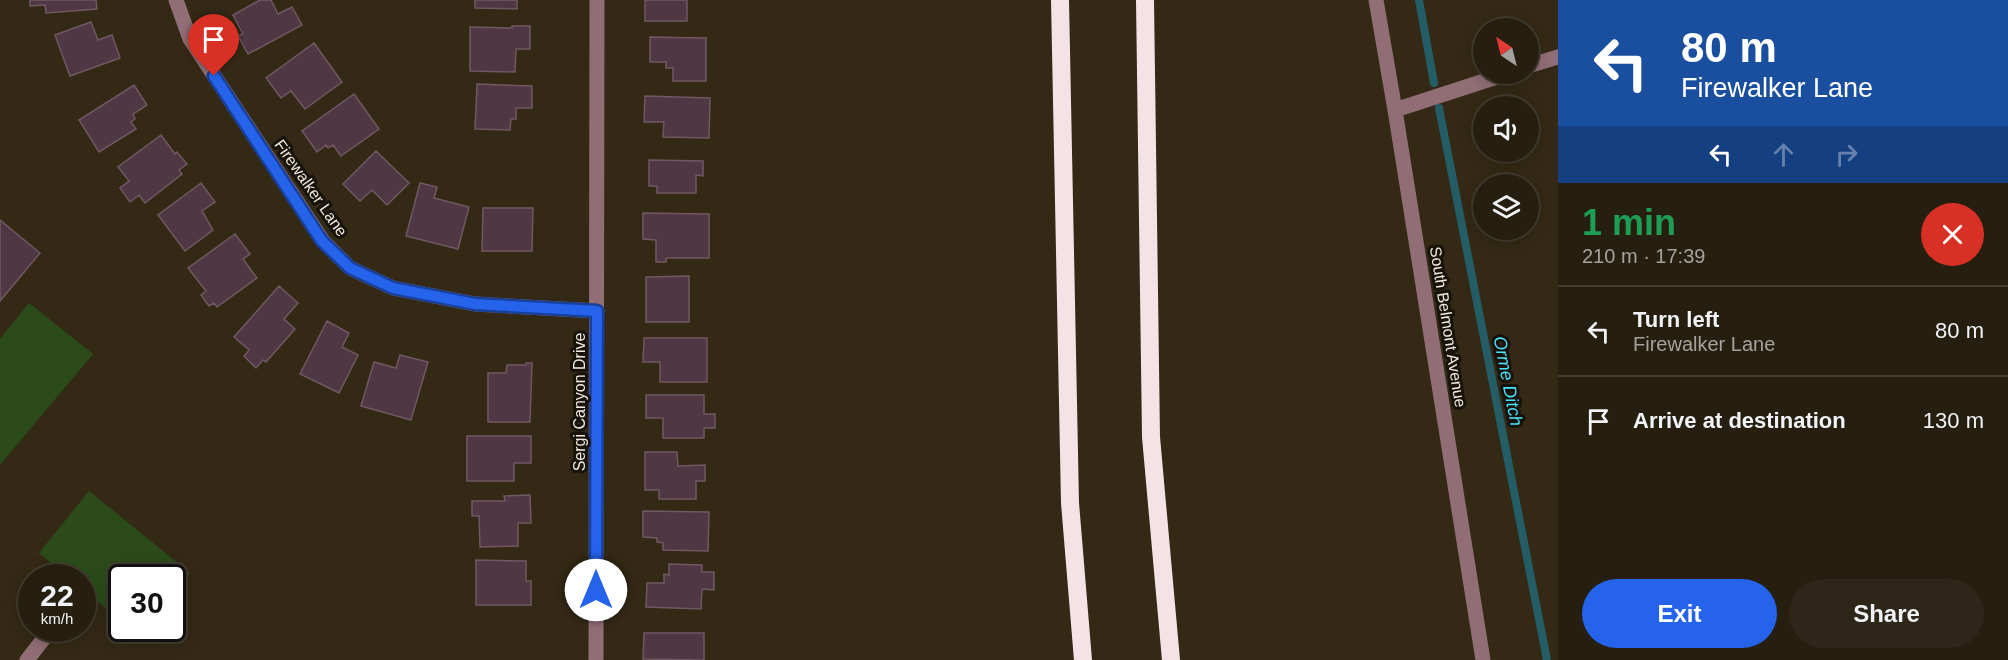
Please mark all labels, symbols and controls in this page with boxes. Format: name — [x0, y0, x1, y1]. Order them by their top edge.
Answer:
pin — [188, 14, 239, 76]
north arrow — [1473, 18, 1539, 84]
map controls — [1473, 18, 1539, 240]
icon: arrive — [197, 23, 230, 56]
icon: left — [1582, 24, 1660, 102]
text: 80 m — [1681, 24, 1777, 71]
text: Firewalker Lane — [1681, 73, 1873, 103]
button: sound — [1473, 96, 1539, 162]
street label: Firewalker Lane — [271, 137, 351, 240]
icon: left — [1704, 138, 1737, 171]
icon: ahead — [1767, 138, 1800, 171]
icon: right — [1830, 138, 1863, 171]
button: layers — [1473, 174, 1539, 240]
text: 1 min — [1582, 202, 1676, 243]
button: close — [1921, 203, 1984, 266]
street label: South Belmont Avenue — [1427, 245, 1469, 409]
text: 210 m · 17:39 — [1582, 245, 1705, 267]
text: Turn left — [1633, 307, 1719, 332]
icon: left — [1582, 315, 1615, 348]
text: 80 m — [1935, 318, 1984, 343]
street label: Sergi Canyon Drive — [571, 333, 588, 471]
text: Firewalker Lane — [1633, 333, 1775, 355]
water label: Orme Ditch — [1490, 334, 1526, 428]
icon: arrive — [1582, 405, 1615, 438]
text: Arrive at destination — [1633, 408, 1846, 433]
text: 130 m — [1923, 408, 1984, 433]
position arrow — [564, 558, 628, 622]
speed limit sign: 30 — [108, 564, 186, 642]
text: 22 — [40, 579, 74, 612]
button: Exit — [1582, 579, 1777, 648]
button: Share — [1789, 579, 1984, 648]
text: km/h — [41, 610, 73, 627]

